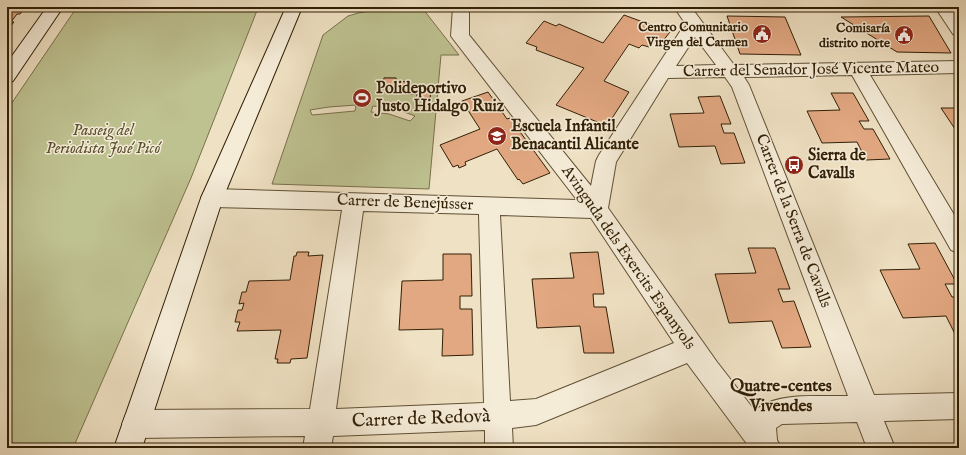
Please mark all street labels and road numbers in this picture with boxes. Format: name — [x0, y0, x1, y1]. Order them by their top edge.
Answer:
street label: Carrer del Senador José Vicente Mateo — [683, 58, 940, 82]
street label: Carrer de la Serra de Cavalls — [751, 131, 836, 311]
street label: Avinguda dels Exercits Espanyols — [556, 161, 700, 354]
street label: Carrer de Benejússer — [336, 191, 474, 215]
street label: Carrer de Redovà — [351, 405, 491, 433]

